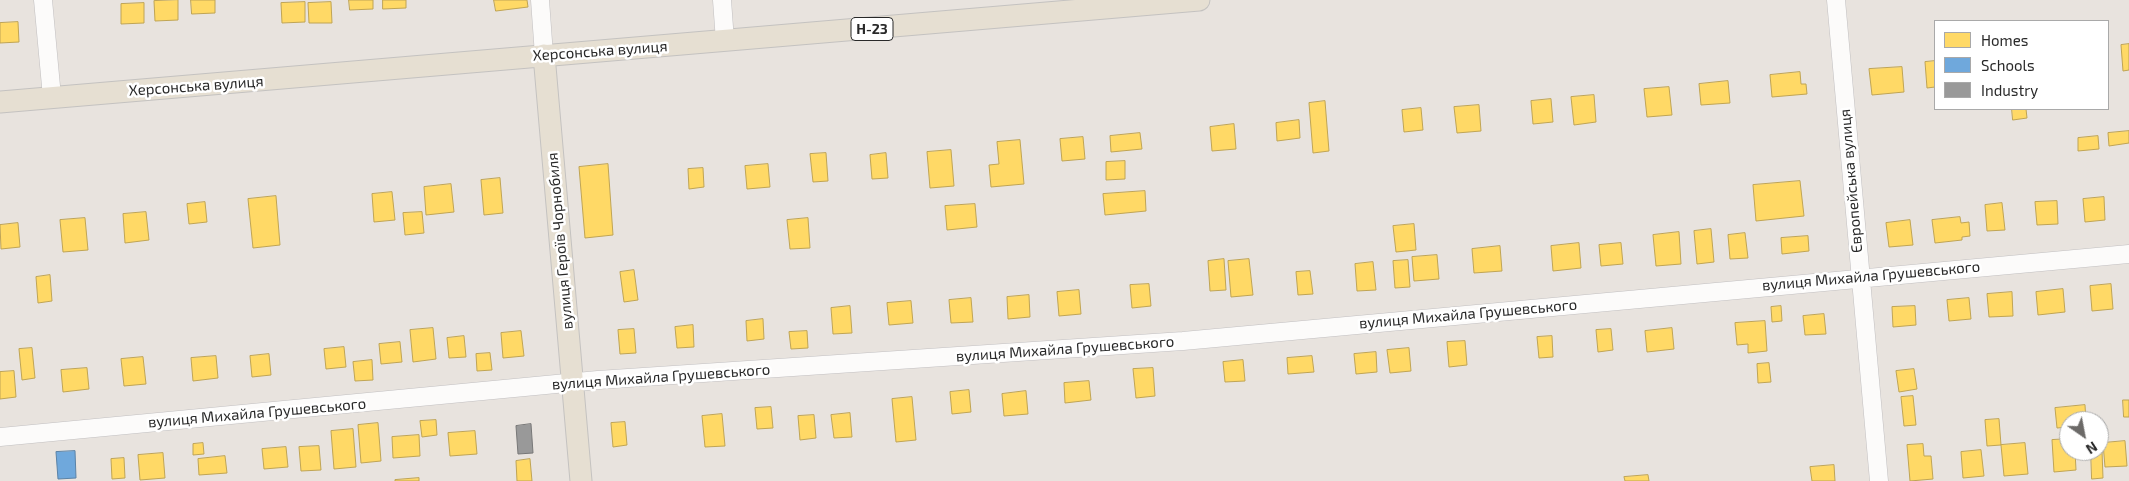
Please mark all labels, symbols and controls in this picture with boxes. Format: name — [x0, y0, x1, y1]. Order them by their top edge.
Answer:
road number: Н-23 — [851, 18, 893, 40]
legend — [1934, 20, 2109, 110]
text: Homes — [1981, 31, 2028, 49]
street label: Херсонська вулиця — [532, 37, 668, 65]
text: Schools — [1981, 56, 2035, 74]
street label: Херсонська вулиця — [128, 72, 264, 100]
text: Industry — [1981, 81, 2038, 99]
street label: Європейська вулиця — [1836, 108, 1866, 254]
street label: вулиця Героїв Чорнобиля — [543, 152, 577, 330]
street label: вулиця Михайла Грушевського — [1761, 257, 1981, 295]
street label: вулиця Михайла Грушевського — [1358, 295, 1578, 333]
street label: вулиця Михайла Грушевського — [955, 332, 1175, 366]
street label: вулиця Михайла Грушевського — [551, 360, 771, 394]
street label: вулиця Михайла Грушевського — [147, 394, 367, 432]
north arrow — [2059, 411, 2109, 461]
text: N — [2083, 438, 2101, 458]

